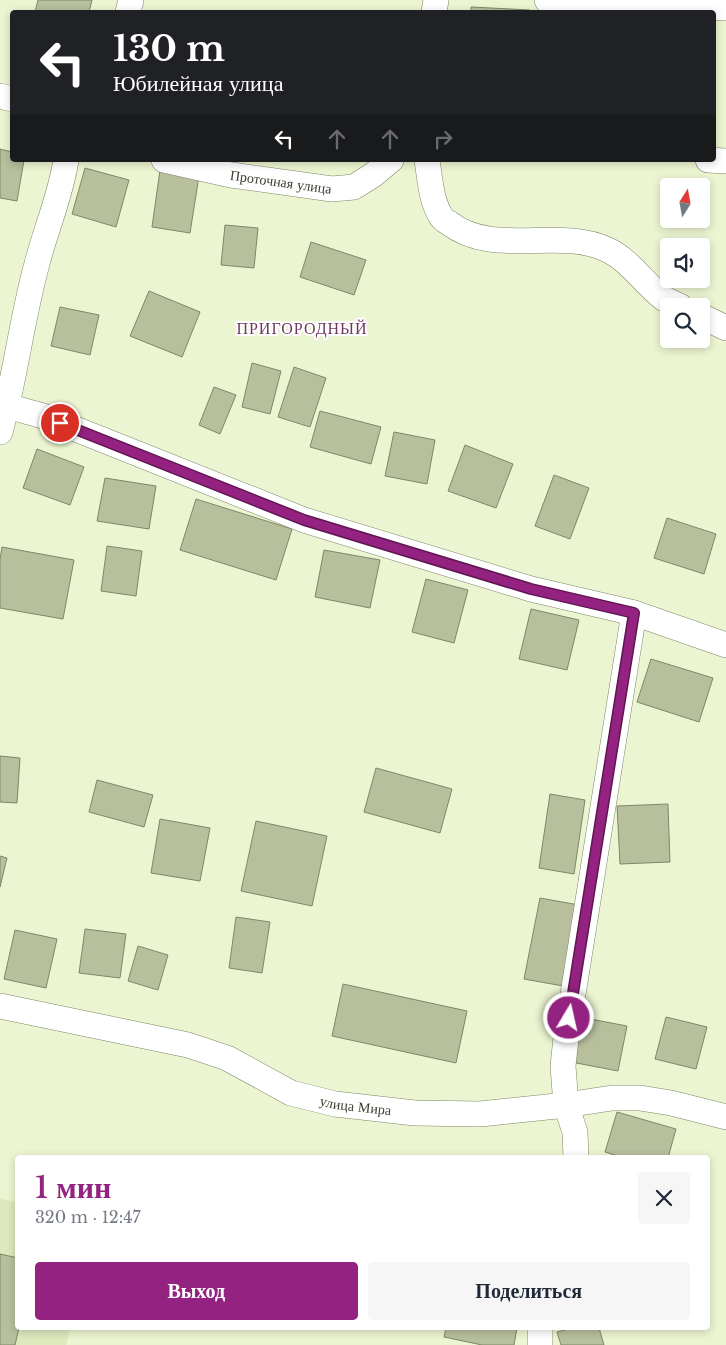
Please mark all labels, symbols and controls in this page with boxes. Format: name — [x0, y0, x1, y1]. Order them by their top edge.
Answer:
text: 130 m — [113, 27, 225, 70]
icon: left — [30, 30, 95, 95]
text: Юбилейная улица — [113, 70, 283, 97]
icon: left — [270, 125, 298, 153]
icon: ahead — [323, 125, 351, 153]
icon: ahead — [376, 125, 404, 153]
icon: right — [429, 125, 457, 153]
street label: Проточная улица — [229, 166, 334, 198]
north arrow — [660, 178, 710, 228]
map controls — [660, 178, 710, 348]
button: sound — [660, 238, 710, 288]
button: search — [660, 298, 710, 348]
district label: ПРИГОРОДНЫЙ — [236, 318, 368, 338]
pin — [39, 402, 81, 444]
icon: arrive — [46, 409, 74, 437]
position arrow — [542, 991, 594, 1043]
street label: улица Мира — [318, 1092, 393, 1119]
text: 1 мин — [35, 1169, 111, 1206]
button: close — [638, 1172, 690, 1224]
text: 320 m · 12:47 — [35, 1207, 141, 1227]
button: Выход — [35, 1262, 358, 1320]
button: Поделиться — [368, 1262, 690, 1320]

